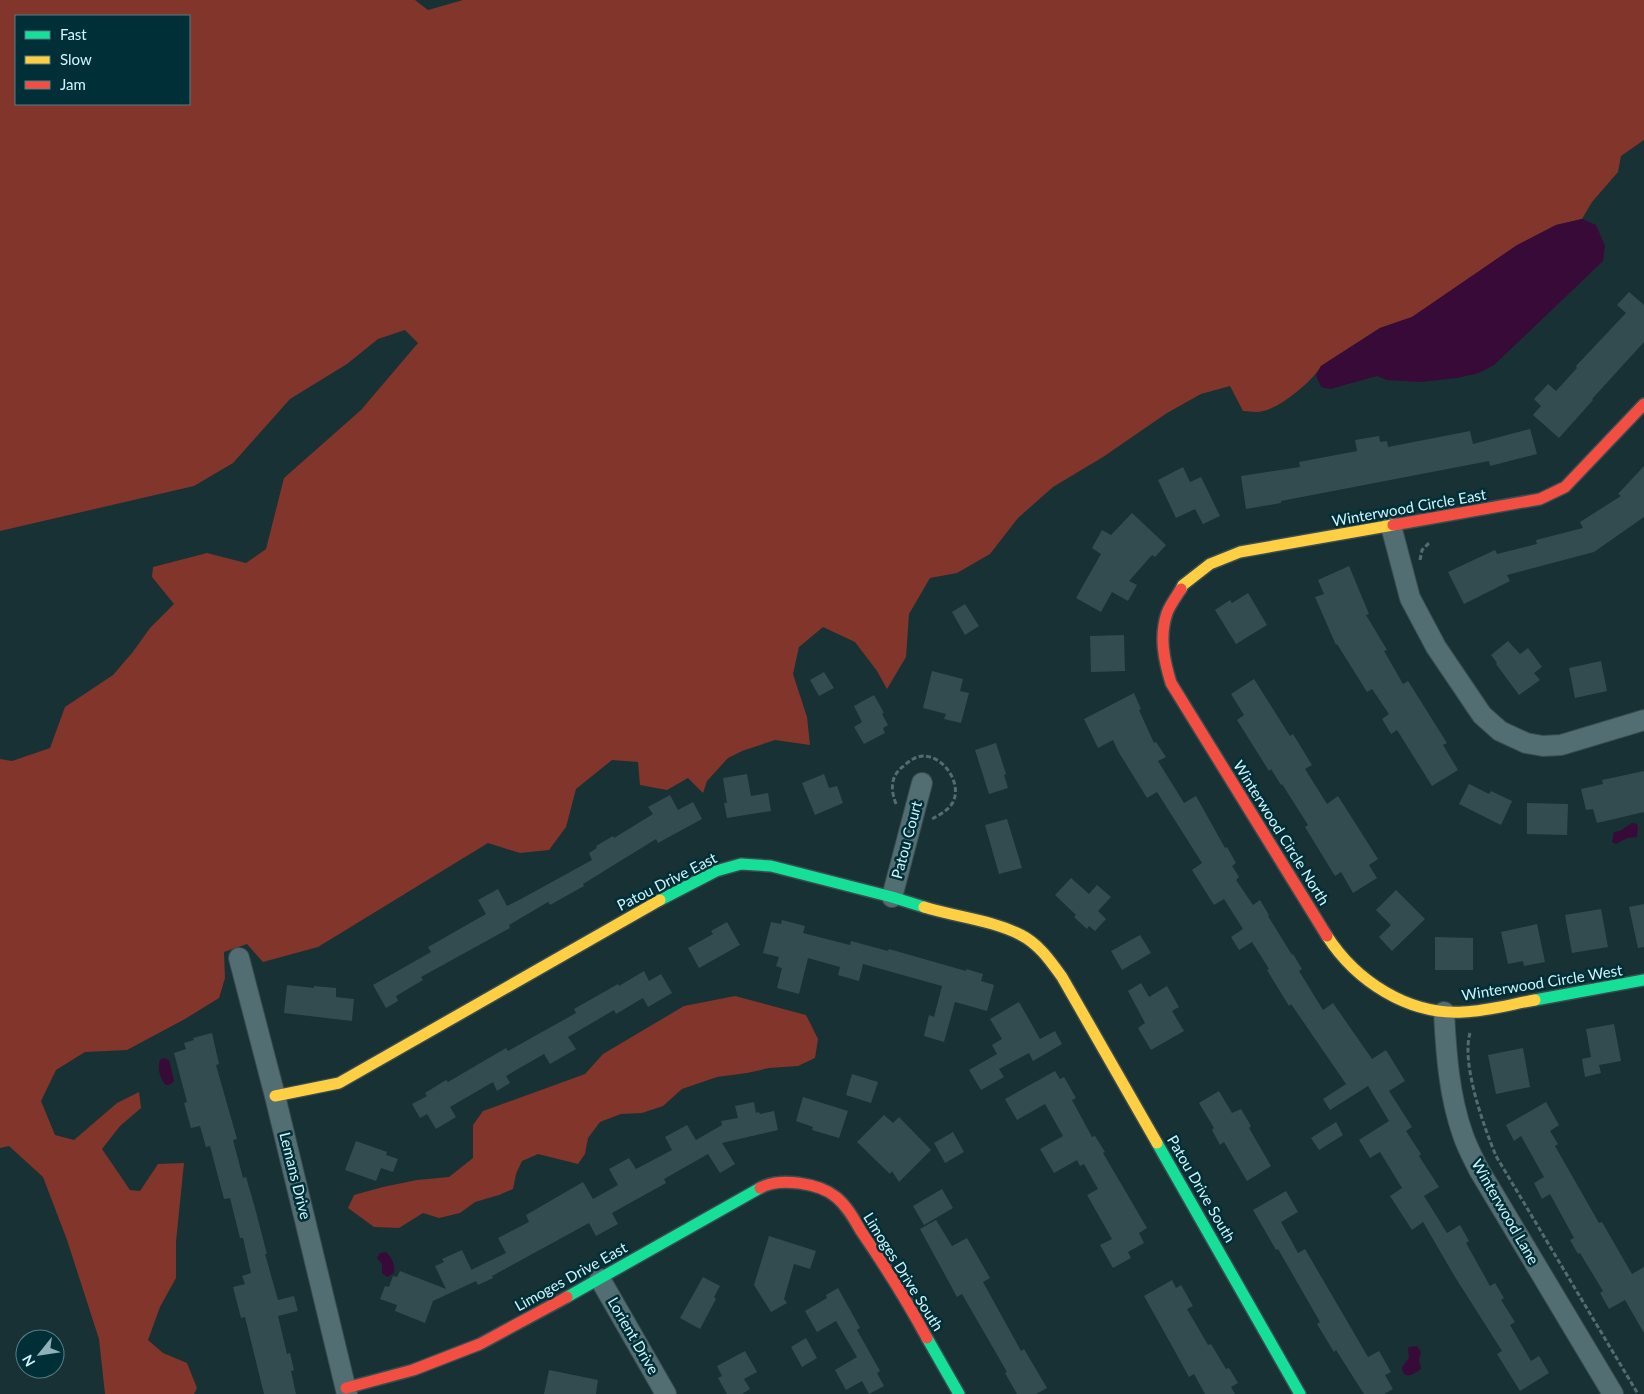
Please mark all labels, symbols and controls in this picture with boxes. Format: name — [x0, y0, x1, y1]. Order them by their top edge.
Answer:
legend — [15, 15, 190, 105]
text: Fast — [60, 25, 87, 43]
text: Slow — [60, 50, 92, 68]
text: Jam — [60, 75, 86, 93]
street label: Winterwood Circle East — [1330, 484, 1488, 529]
street label: Winterwood Circle North — [1230, 757, 1334, 908]
street label: Patou Court — [887, 798, 925, 881]
street label: Patou Drive East — [614, 848, 720, 914]
street label: Winterwood Circle West — [1460, 960, 1624, 1004]
street label: Lemans Drive — [276, 1130, 316, 1221]
street label: Patou Drive South — [1164, 1132, 1240, 1245]
street label: Winterwood Lane — [1468, 1156, 1543, 1267]
street label: Limoges Drive South — [860, 1209, 948, 1334]
street label: Limoges Drive East — [511, 1238, 630, 1314]
street label: Lorient Drive — [605, 1294, 663, 1377]
north arrow — [15, 1329, 65, 1379]
text: N — [18, 1352, 38, 1370]

